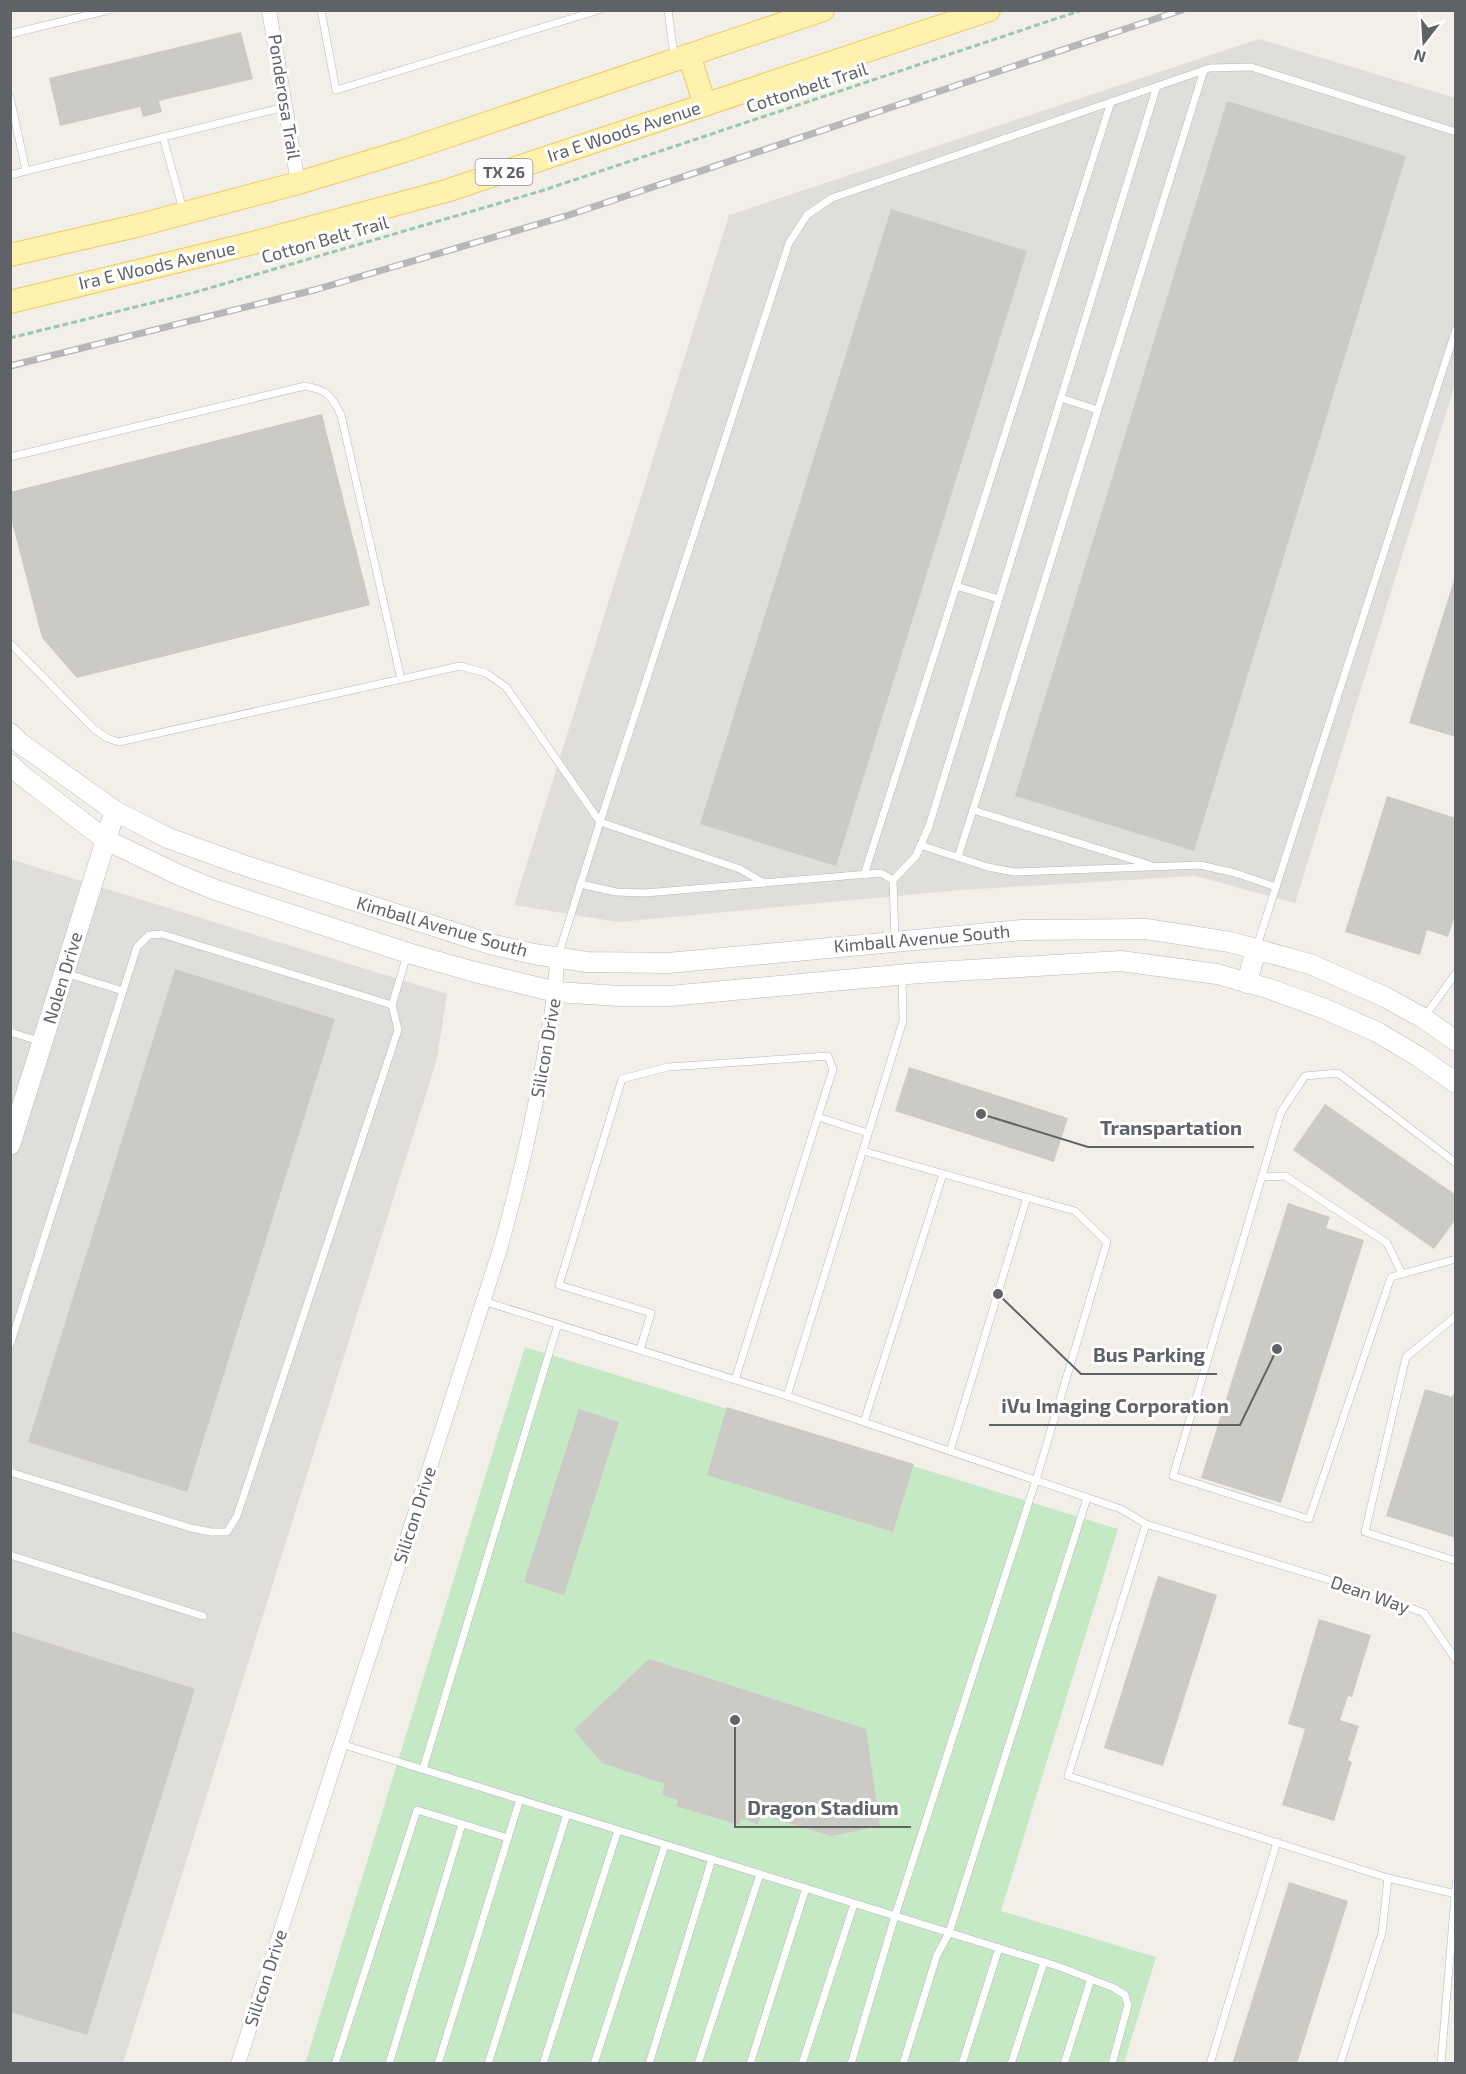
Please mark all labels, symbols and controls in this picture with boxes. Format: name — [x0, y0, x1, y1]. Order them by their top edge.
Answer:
north arrow — [1394, 12, 1454, 72]
street label: Ponderosa Trail — [264, 33, 306, 162]
text: N — [1411, 46, 1428, 68]
street label: Cottonbelt Trail — [743, 57, 871, 117]
street label: Ira E Woods Avenue — [544, 96, 703, 166]
road number: TX 26 — [476, 159, 532, 185]
street label: Cotton Belt Trail — [259, 210, 391, 268]
street label: Ira E Woods Avenue — [76, 236, 237, 294]
street label: Kimball Avenue South — [354, 891, 530, 961]
street label: Kimball Avenue South — [833, 919, 1011, 957]
street label: Nolen Drive — [38, 929, 86, 1026]
street label: Silicon Drive — [525, 996, 565, 1099]
callout: Transpartation — [1088, 1109, 1254, 1147]
text: Transpartation — [1100, 1115, 1242, 1139]
callout: Bus Parking — [1081, 1336, 1217, 1374]
text: Bus Parking — [1093, 1342, 1205, 1366]
callout: iVu Imaging Corporation — [989, 1387, 1240, 1425]
text: iVu Imaging Corporation — [1001, 1393, 1229, 1417]
street label: Silicon Drive — [388, 1464, 440, 1566]
street label: Dean Way — [1328, 1570, 1413, 1618]
callout: Dragon Stadium — [735, 1789, 911, 1827]
text: Dragon Stadium — [747, 1795, 899, 1819]
street label: Silicon Drive — [239, 1927, 291, 2029]

